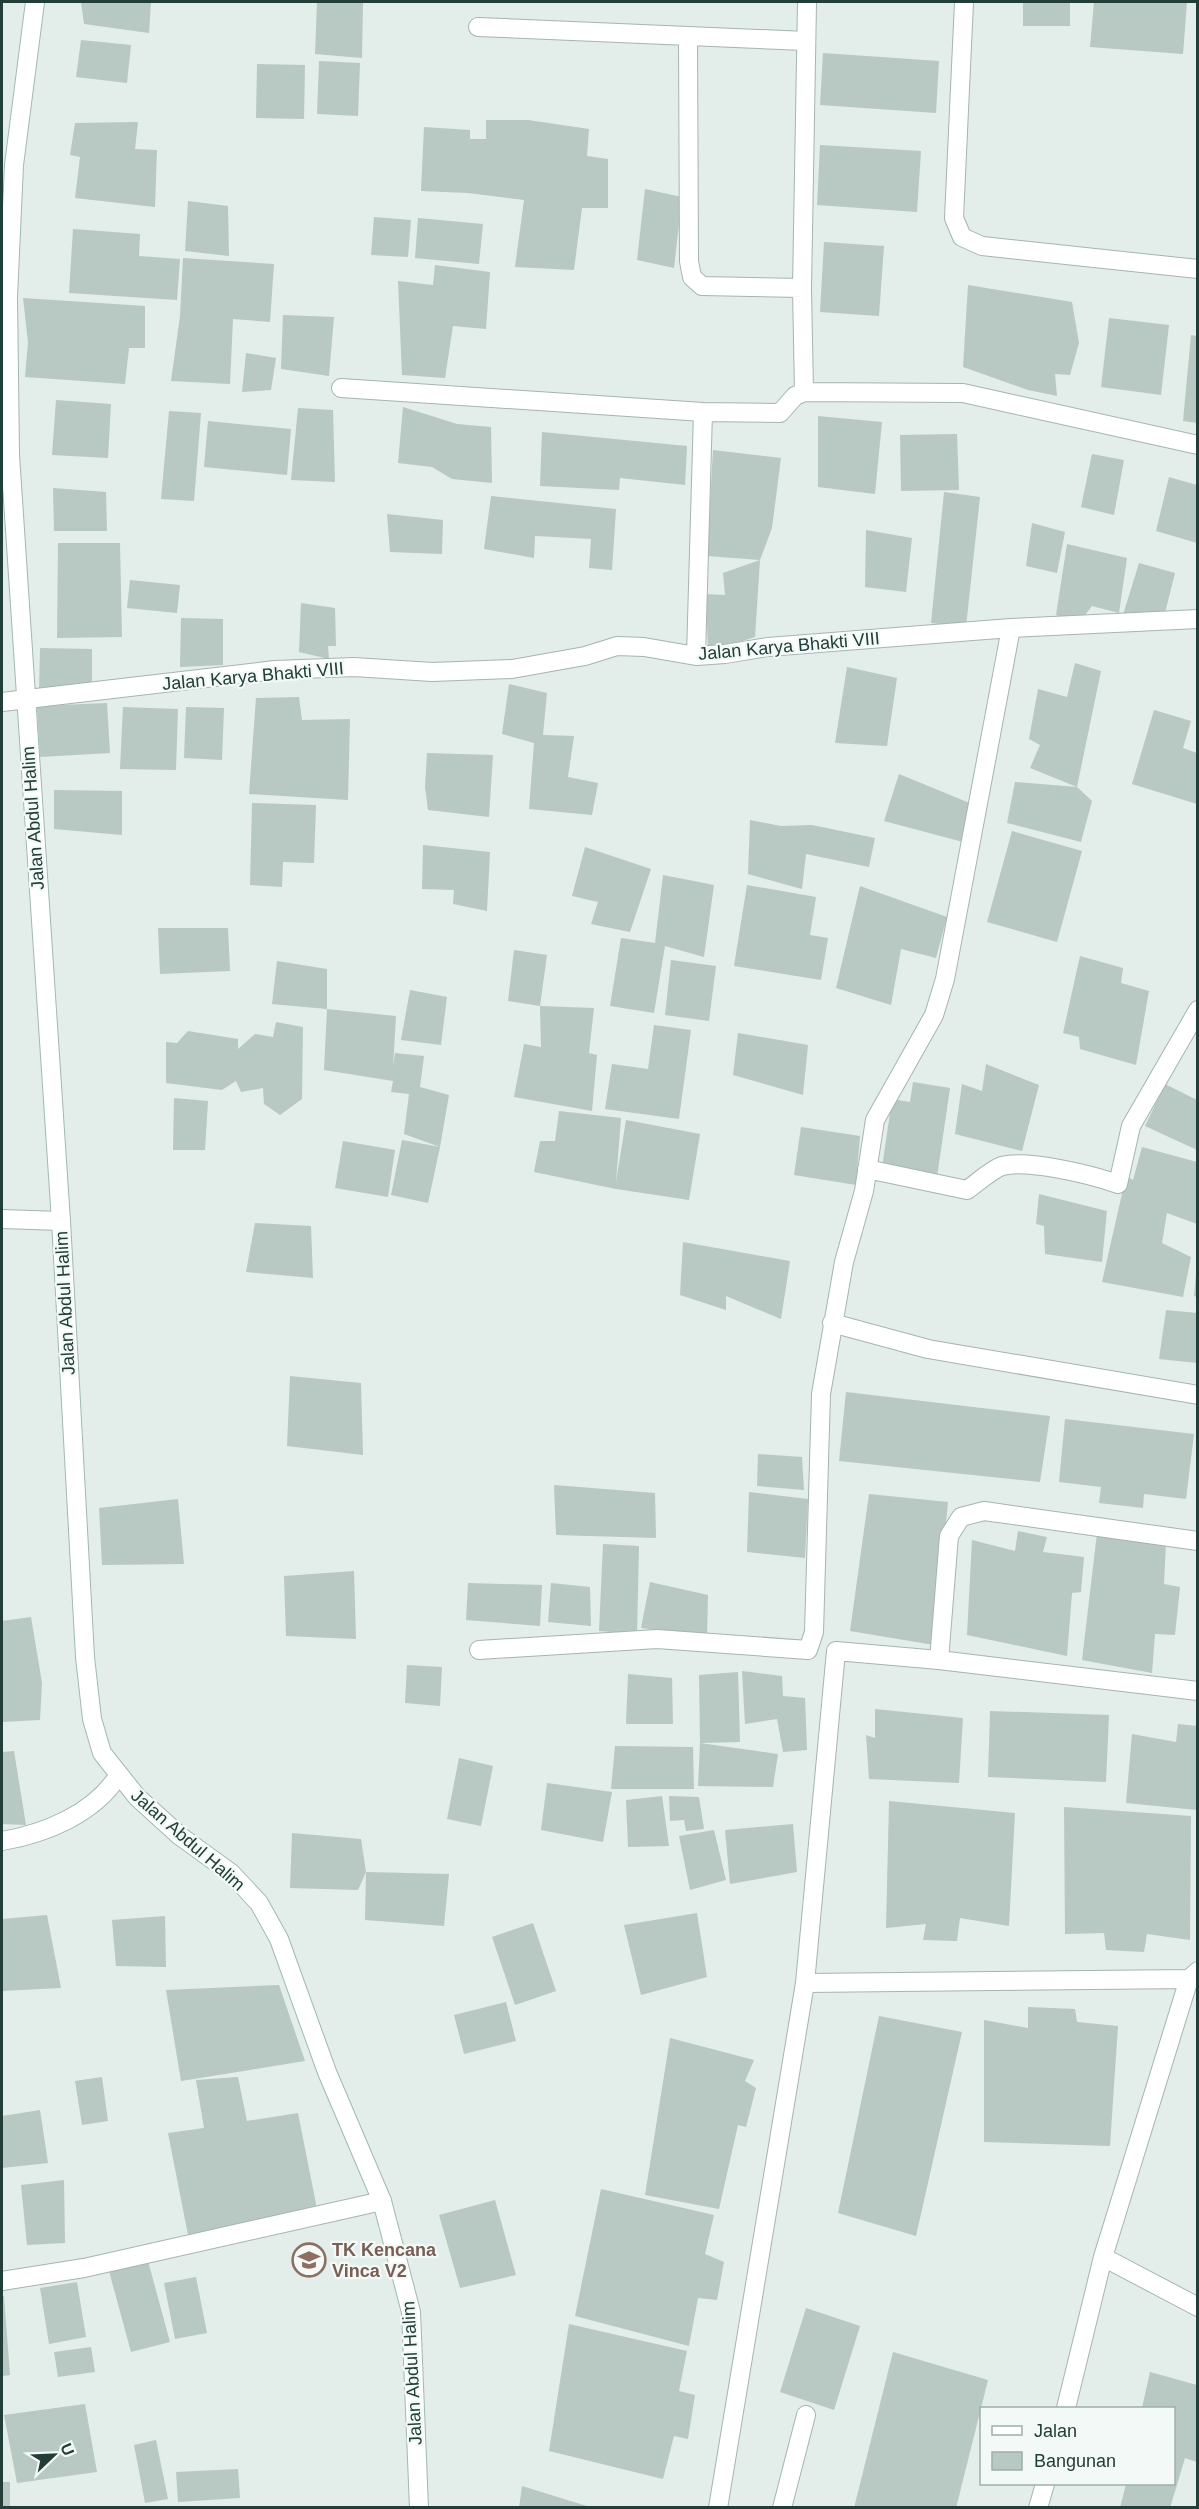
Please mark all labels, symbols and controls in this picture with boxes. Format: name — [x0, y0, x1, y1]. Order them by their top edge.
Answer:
street label: Jalan Karya Bhakti VIII — [697, 628, 881, 664]
street label: Jalan Karya Bhakti VIII — [161, 658, 345, 694]
street label: Jalan Abdul Halim — [18, 745, 48, 891]
street label: Jalan Abdul Halim — [51, 1231, 79, 1375]
street label: Jalan Abdul Halim — [127, 1785, 249, 1895]
place label: TK Kencana Vinca V2 — [332, 2240, 437, 2281]
school or university icon: TK Kencana Vinca V2 — [291, 2242, 327, 2278]
street label: Jalan Abdul Halim — [398, 2301, 426, 2445]
legend — [980, 2407, 1175, 2485]
text: Jalan — [1034, 2421, 1077, 2441]
north arrow — [24, 2425, 84, 2485]
text: U — [57, 2441, 77, 2458]
text: Bangunan — [1034, 2451, 1116, 2471]

